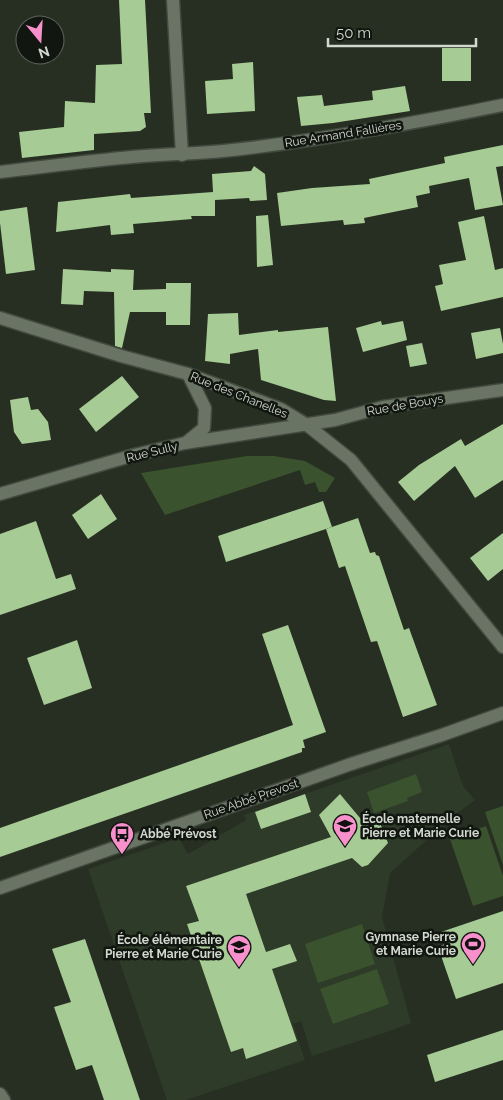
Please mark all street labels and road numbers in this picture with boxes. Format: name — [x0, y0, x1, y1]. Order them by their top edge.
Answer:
street label: Rue Armand Fallières — [284, 118, 403, 150]
street label: Rue des Chanelles — [188, 369, 290, 421]
street label: Rue de Bouys — [366, 391, 444, 419]
street label: Rue Sully — [125, 439, 180, 465]
street label: Rue Abbé Prevost — [202, 776, 300, 822]

